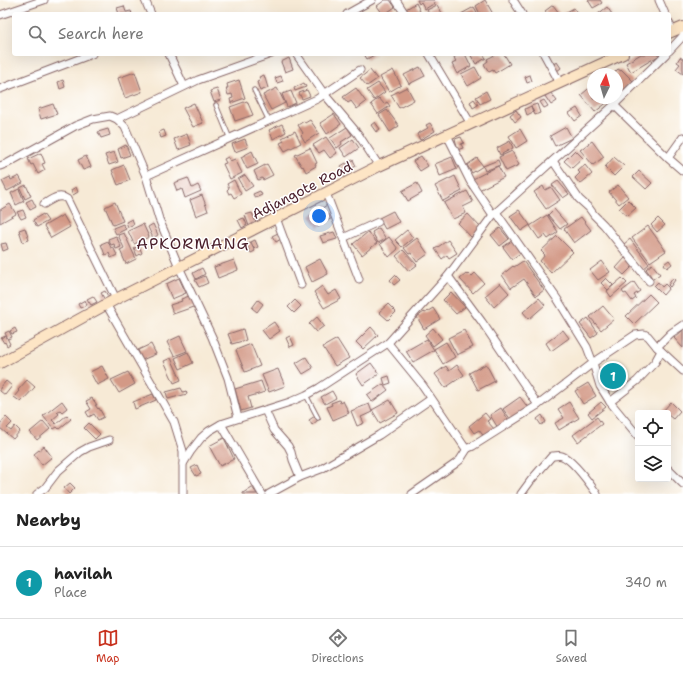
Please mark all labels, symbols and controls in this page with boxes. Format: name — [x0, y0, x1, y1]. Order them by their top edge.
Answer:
search box — [12, 12, 671, 56]
icon: search — [26, 23, 48, 45]
text: Search here — [58, 24, 144, 44]
north arrow — [587, 68, 623, 104]
street label: Adjangote Road — [249, 157, 355, 223]
your location — [309, 206, 329, 226]
district label: APKORMANG — [136, 233, 250, 254]
pin: 1 — [600, 361, 626, 391]
map controls — [635, 410, 671, 482]
button: locate — [635, 410, 671, 446]
button: layers — [635, 446, 671, 482]
text: Nearby — [16, 509, 81, 531]
text: havilah — [54, 564, 113, 584]
text: 1 — [26, 574, 32, 591]
text: 340 m — [625, 574, 667, 591]
text: Place — [54, 584, 87, 601]
tab: Map — [96, 627, 120, 666]
tab: Directions — [311, 627, 364, 666]
tab: Saved — [556, 627, 587, 666]

